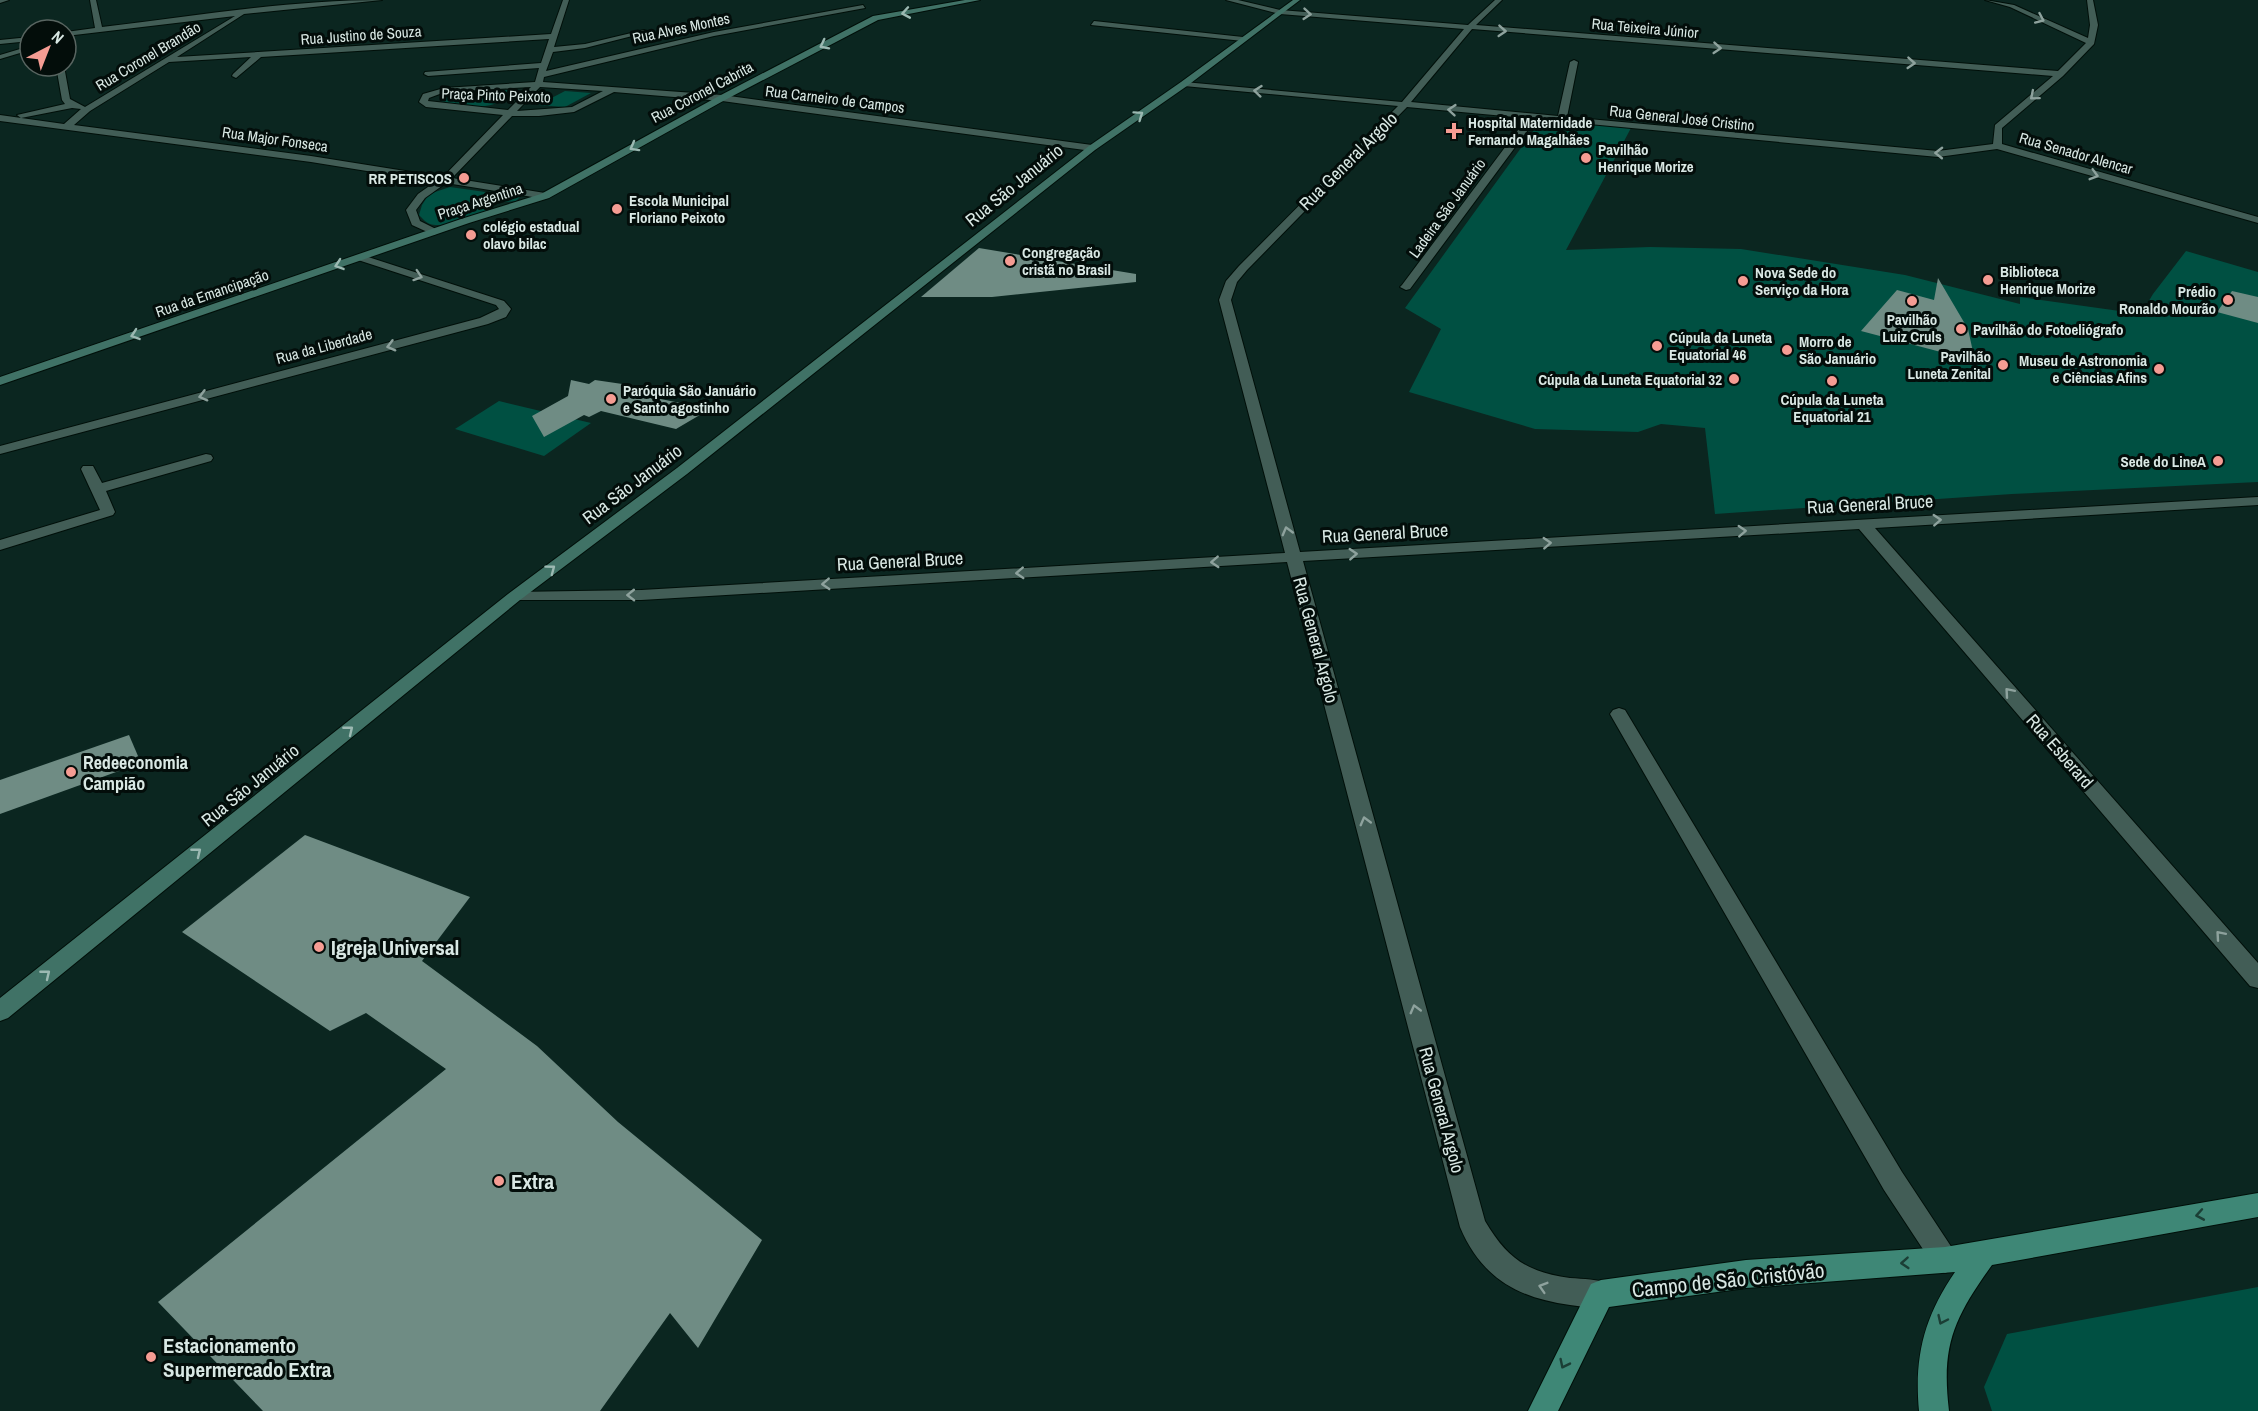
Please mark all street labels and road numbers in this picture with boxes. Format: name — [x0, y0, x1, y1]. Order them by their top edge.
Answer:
street label: Rua Alves Montes — [630, 7, 732, 49]
street label: Rua Teixeira Júnior — [1591, 13, 1699, 43]
street label: Rua Coronel Brandão — [92, 16, 205, 96]
street label: Rua Justino de Souza — [300, 20, 422, 50]
street label: Rua Coronel Cabrita — [647, 56, 757, 128]
street label: Rua Carneiro de Campos — [764, 80, 906, 118]
street label: Praça Pinto Peixoto — [441, 83, 551, 107]
street label: Rua General José Cristino — [1608, 100, 1756, 136]
street label: Rua General Argolo — [1293, 106, 1403, 216]
street label: Rua Major Fonseca — [221, 121, 329, 157]
street label: Rua Senador Alencar — [2017, 127, 2135, 179]
street label: Rua São Januário — [960, 138, 1068, 232]
street label: Ladeira São Januário — [1404, 154, 1490, 262]
street label: Praça Argentina — [435, 177, 525, 225]
street label: Rua da Emancipação — [153, 264, 271, 322]
street label: Rua da Liberdade — [274, 323, 374, 369]
street label: Rua São Januário — [577, 438, 687, 530]
street label: Rua General Bruce — [1806, 488, 1934, 520]
street label: Rua General Bruce — [1321, 517, 1449, 549]
street label: Rua General Bruce — [836, 545, 964, 577]
street label: Rua General Argolo — [1287, 574, 1345, 706]
street label: Rua Esberard — [2021, 708, 2099, 794]
street label: Rua São Januário — [196, 738, 304, 832]
street label: Rua General Argolo — [1413, 1044, 1471, 1176]
street label: Campo de São Cristóvão — [1630, 1255, 1826, 1305]

